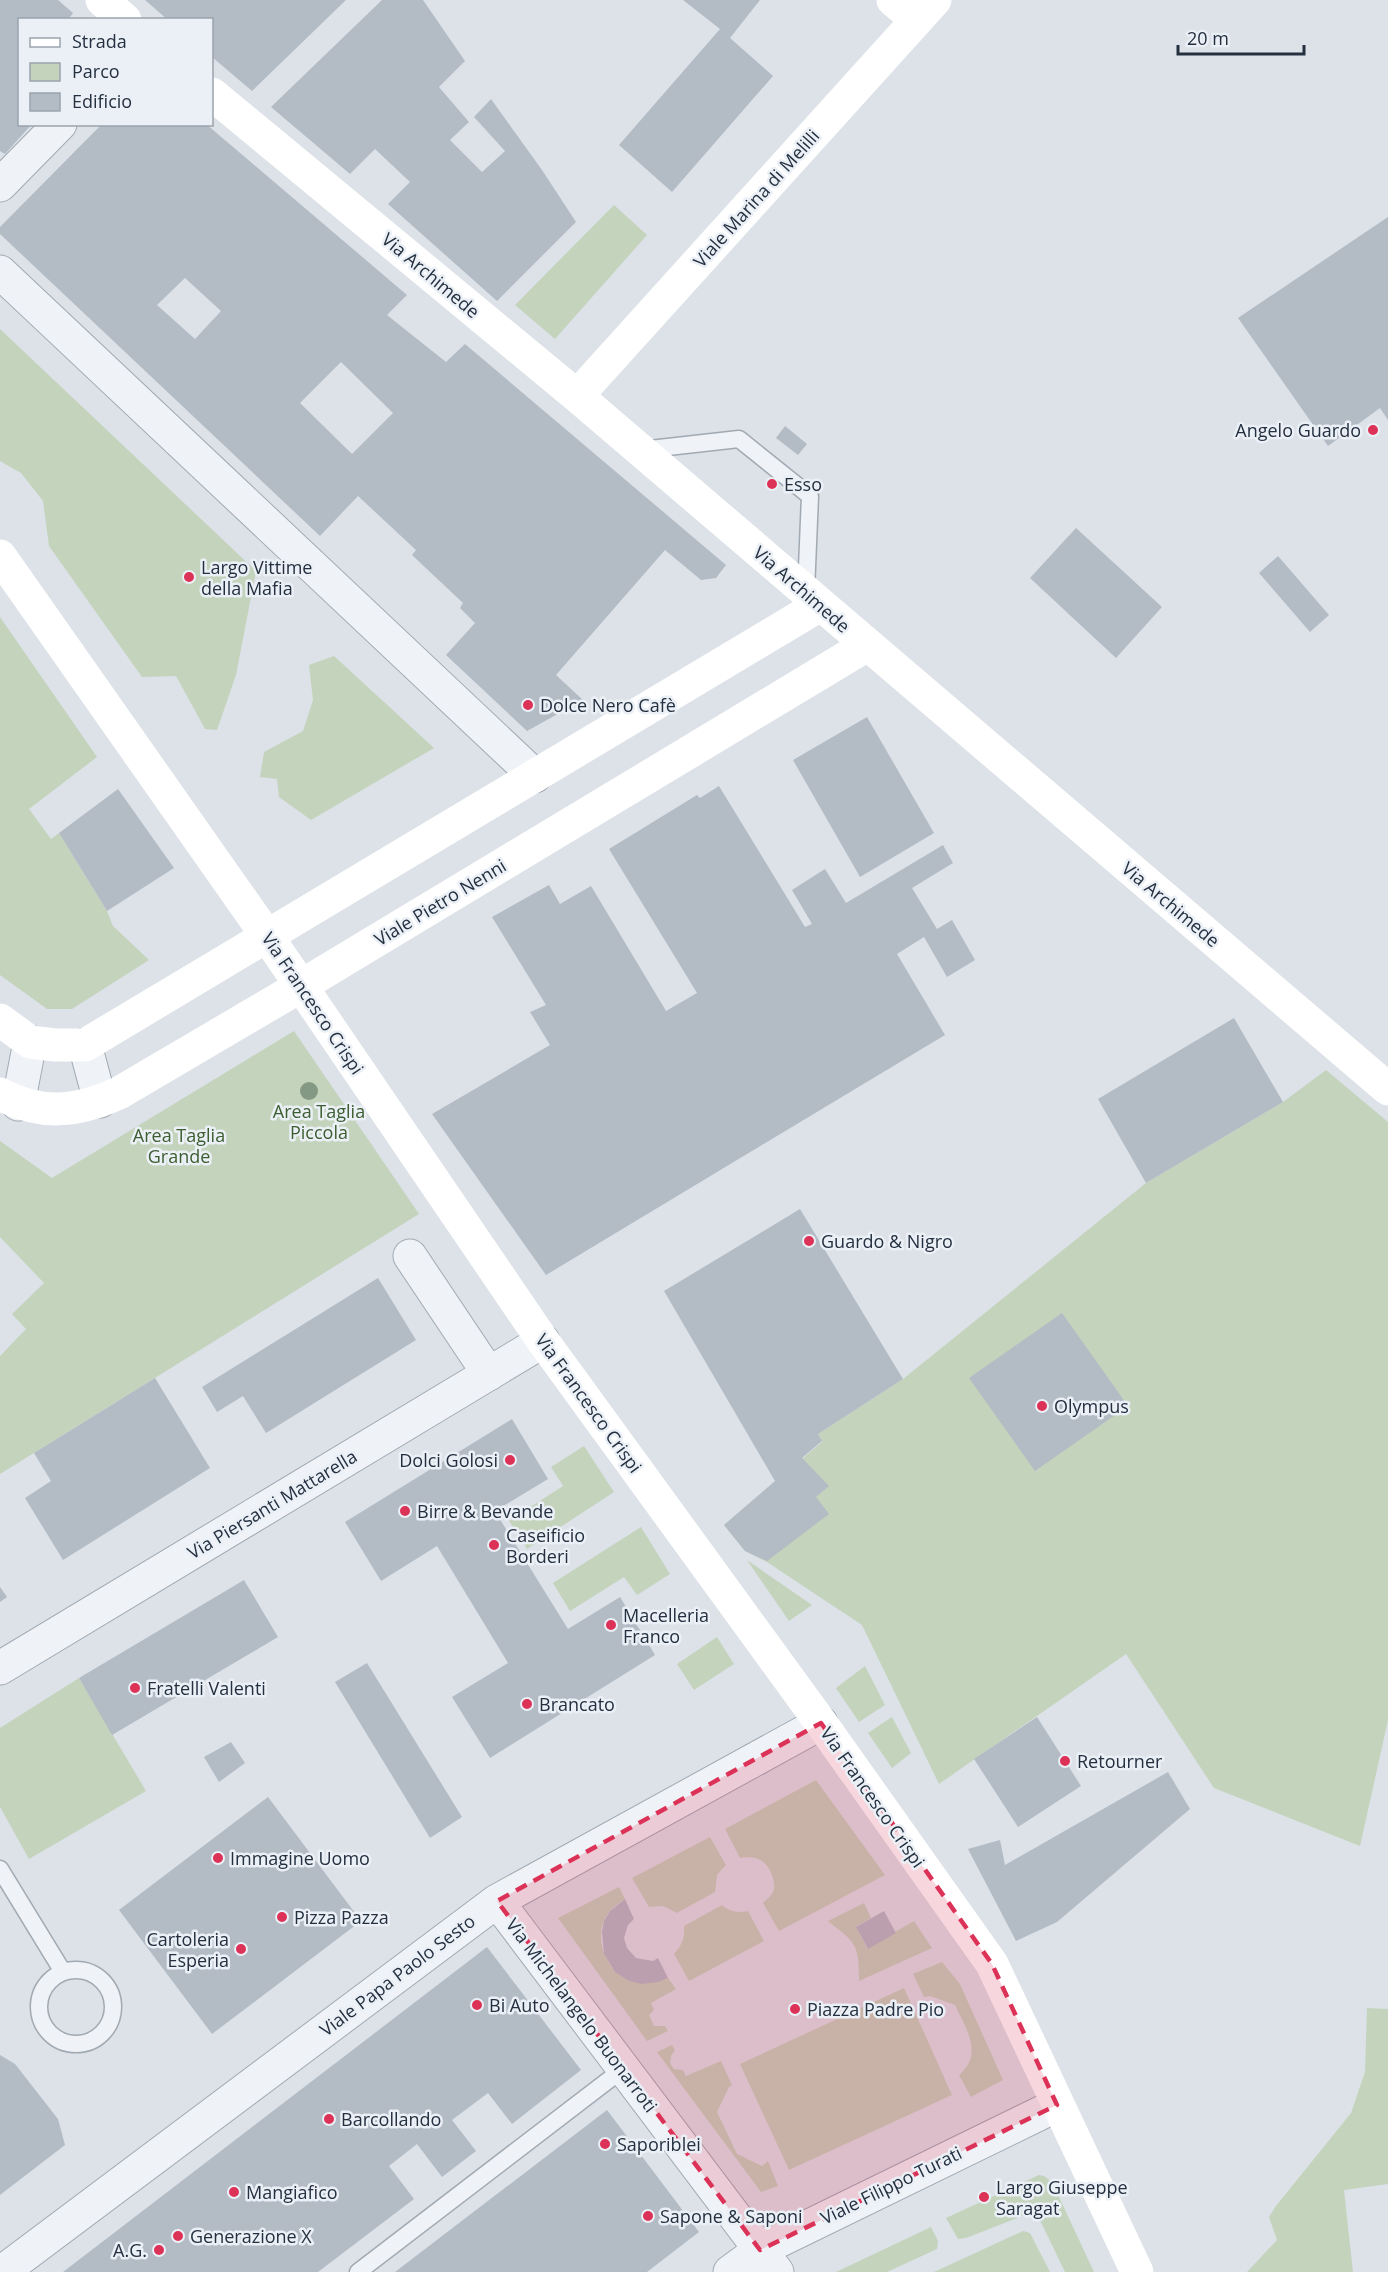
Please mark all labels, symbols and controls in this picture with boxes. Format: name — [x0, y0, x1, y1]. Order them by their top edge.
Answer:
legend — [18, 18, 213, 126]
scale bar — [1178, 18, 1304, 56]
text: 20 m — [1187, 26, 1229, 50]
text: Strada — [72, 29, 127, 53]
text: Parco — [72, 59, 120, 83]
text: Edificio — [72, 89, 132, 113]
street label: Viale Marina di Melilli — [688, 124, 824, 272]
street label: Via Archimede — [377, 227, 485, 323]
place label: Angelo Guardo — [1235, 418, 1361, 442]
marker: Angelo Guardo — [1366, 423, 1380, 437]
place label: Esso — [784, 472, 822, 496]
marker: Esso — [765, 477, 779, 491]
street label: Via Archimede — [749, 540, 855, 638]
place label: Largo Vittime della Mafia — [201, 555, 312, 600]
marker: Largo Vittime della Mafia — [182, 570, 196, 584]
place label: Dolce Nero Cafè — [540, 693, 676, 717]
marker: Dolce Nero Cafè — [521, 698, 535, 712]
street label: Viale Pietro Nenni — [370, 853, 510, 951]
street label: Via Archimede — [1117, 856, 1225, 952]
street label: Via Francesco Crispi — [257, 927, 369, 1079]
park label: Area Taglia Piccola — [273, 1099, 365, 1144]
park label: Area Taglia Grande — [133, 1123, 225, 1168]
place label: Guardo & Nigro — [821, 1229, 953, 1253]
marker: Guardo & Nigro — [802, 1234, 816, 1248]
street label: Via Francesco Crispi — [530, 1329, 648, 1477]
place label: Olympus — [1054, 1394, 1129, 1418]
marker: Olympus — [1035, 1399, 1049, 1413]
street label: Via Piersanti Mattarella — [183, 1444, 361, 1564]
place label: Dolci Golosi — [399, 1448, 498, 1472]
marker: Dolci Golosi — [503, 1453, 517, 1467]
place label: Birre & Bevande — [417, 1499, 553, 1523]
marker: Birre & Bevande — [398, 1504, 412, 1518]
place label: Caseificio Borderi — [506, 1523, 585, 1568]
marker: Caseificio Borderi — [487, 1538, 501, 1552]
place label: Macelleria Franco — [623, 1603, 709, 1648]
marker: Macelleria Franco — [604, 1618, 618, 1632]
place label: Fratelli Valenti — [147, 1676, 266, 1700]
marker: Fratelli Valenti — [128, 1681, 142, 1695]
place label: Brancato — [539, 1692, 615, 1716]
marker: Brancato — [520, 1697, 534, 1711]
street label: Via Francesco Crispi — [815, 1722, 931, 1872]
place label: Retourner — [1077, 1749, 1163, 1773]
marker: Retourner — [1058, 1754, 1072, 1768]
place label: Immagine Uomo — [230, 1846, 370, 1870]
marker: Immagine Uomo — [211, 1851, 225, 1865]
place label: Pizza Pazza — [294, 1905, 389, 1929]
street label: Viale Papa Paolo Sesto — [314, 1909, 480, 2041]
marker: Pizza Pazza — [275, 1910, 289, 1924]
street label: Via Michelangelo Buonarroti — [501, 1913, 663, 2117]
place label: Cartoleria Esperia — [147, 1927, 229, 1972]
marker: Cartoleria Esperia — [234, 1942, 248, 1956]
place label: Bi Auto — [489, 1993, 550, 2017]
place label: Piazza Padre Pio — [807, 1997, 944, 2021]
marker: Bi Auto — [470, 1998, 484, 2012]
marker: Piazza Padre Pio — [788, 2002, 802, 2016]
place label: Barcollando — [341, 2107, 441, 2131]
marker: Barcollando — [322, 2112, 336, 2126]
place label: Saporiblei — [617, 2132, 701, 2156]
marker: Saporiblei — [598, 2137, 612, 2151]
street label: Viale Filippo Turati — [816, 2140, 966, 2230]
place label: Largo Giuseppe Saragat — [996, 2175, 1128, 2220]
place label: Mangiafico — [246, 2180, 338, 2204]
marker: Mangiafico — [227, 2185, 241, 2199]
marker: Largo Giuseppe Saragat — [977, 2190, 991, 2204]
place label: Sapone & Saponi — [660, 2204, 803, 2228]
marker: Sapone & Saponi — [641, 2209, 655, 2223]
place label: Generazione X — [190, 2224, 312, 2248]
marker: Generazione X — [171, 2229, 185, 2243]
place label: A.G. — [113, 2238, 147, 2262]
marker: A.G. — [152, 2243, 166, 2257]

